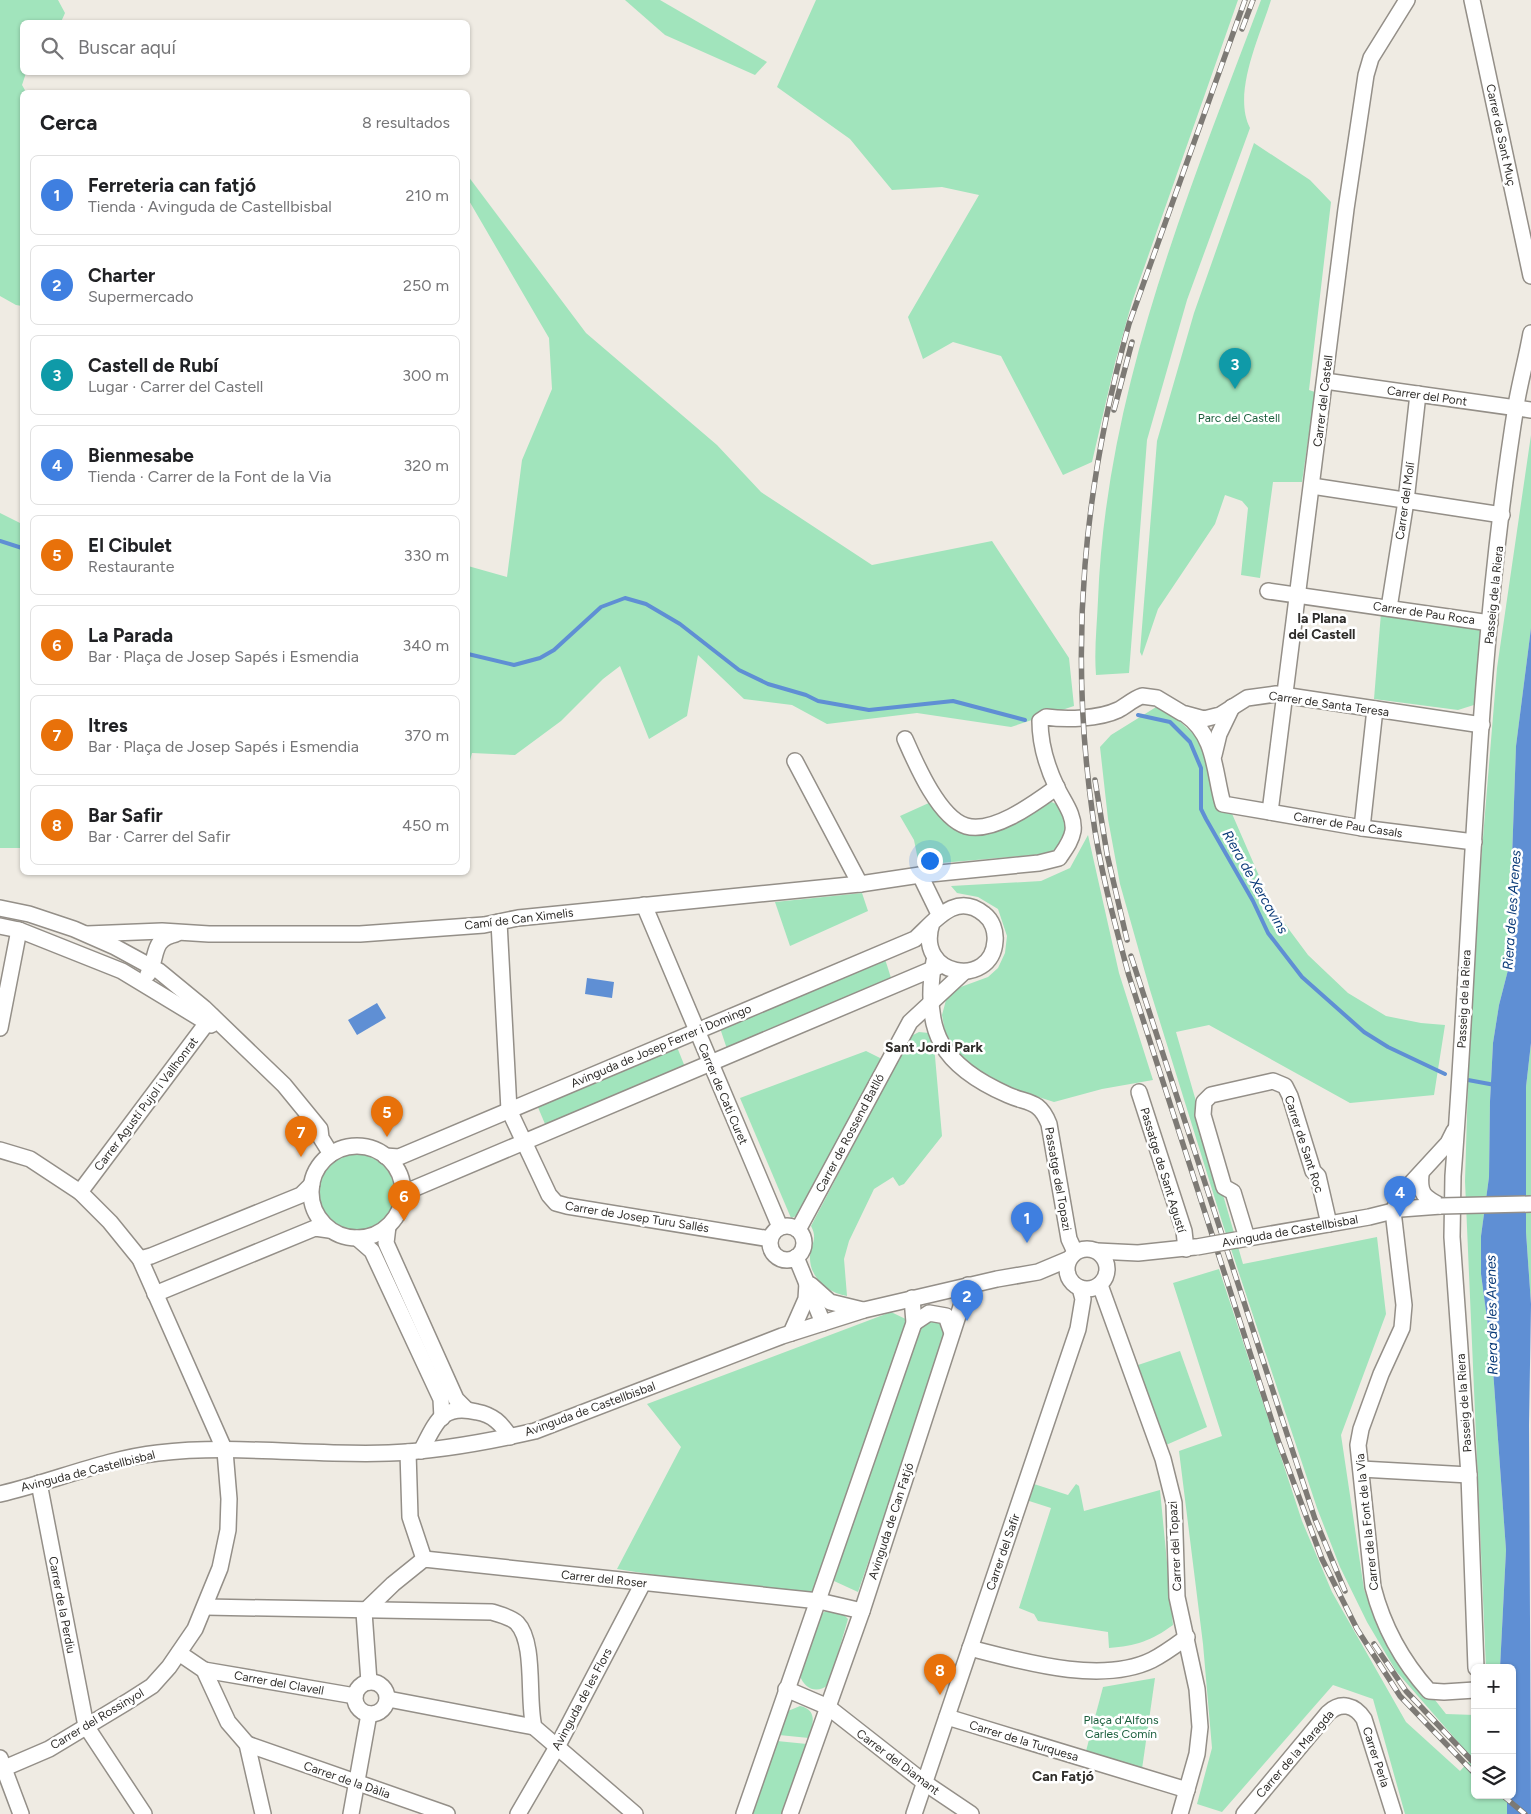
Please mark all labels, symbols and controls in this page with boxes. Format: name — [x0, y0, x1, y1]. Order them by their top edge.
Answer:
search box — [20, 20, 470, 75]
icon: search — [38, 34, 66, 62]
text: Buscar aquí — [78, 36, 176, 59]
street label: Carrer de Sant Muç — [1483, 83, 1519, 188]
text: Cerca — [40, 110, 97, 135]
text: 8 resultados — [362, 113, 450, 132]
text: Ferreteria can fatjó — [88, 174, 256, 197]
text: 1 — [54, 186, 60, 205]
text: 210 m — [406, 186, 449, 205]
text: Tienda · Avinguda de Castellbisbal — [88, 197, 332, 216]
text: Charter — [88, 264, 155, 287]
text: 2 — [52, 276, 62, 295]
text: 250 m — [403, 276, 449, 295]
text: Supermercado — [88, 287, 194, 306]
pin: 3 — [1219, 348, 1251, 389]
text: Castell de Rubí — [88, 354, 218, 377]
street label: Carrer del Castell — [1310, 354, 1336, 448]
text: 3 — [53, 366, 61, 385]
text: 300 m — [402, 366, 449, 385]
text: Lugar · Carrer del Castell — [88, 377, 263, 396]
street label: Carrer del Pont — [1386, 383, 1468, 409]
park label: Parc del Castell — [1198, 411, 1280, 425]
text: Bienmesabe — [88, 444, 194, 467]
text: 4 — [52, 456, 62, 475]
text: 320 m — [404, 456, 449, 475]
street label: Carrer del Molí — [1393, 460, 1418, 541]
text: Tienda · Carrer de la Font de la Via — [88, 467, 331, 486]
text: El Cibulet — [88, 534, 172, 557]
street label: Passeig de la Riera — [1482, 545, 1506, 645]
text: 5 — [52, 546, 62, 565]
text: 330 m — [404, 546, 449, 565]
text: Restaurante — [88, 557, 175, 576]
street label: Carrer de Pau Roca — [1372, 599, 1476, 627]
district label: la Plana del Castell — [1288, 610, 1356, 643]
text: La Parada — [88, 624, 173, 647]
text: 6 — [52, 636, 62, 655]
text: 340 m — [403, 636, 449, 655]
text: Bar · Plaça de Josep Sapés i Esmendia — [88, 647, 359, 666]
street label: Carrer de Santa Teresa — [1268, 689, 1390, 719]
text: Itres — [88, 714, 128, 737]
text: 7 — [53, 726, 61, 745]
text: 370 m — [404, 726, 449, 745]
text: Bar · Plaça de Josep Sapés i Esmendia — [88, 737, 359, 756]
text: Bar Safir — [88, 804, 163, 827]
street label: Carrer de Pau Casals — [1292, 809, 1404, 841]
text: 8 — [52, 816, 62, 835]
text: 450 m — [402, 816, 449, 835]
text: Bar · Carrer del Safir — [88, 827, 231, 846]
water label: Riera de Xercavins — [1218, 827, 1292, 937]
your location — [917, 848, 943, 874]
water label: Riera de les Arenes — [1499, 849, 1525, 971]
street label: Camí de Can Ximelis — [464, 905, 575, 933]
street label: Passeig de la Riera — [1454, 949, 1474, 1049]
street label: Avinguda de Josep Ferrer i Domingo — [569, 1001, 753, 1091]
street label: Carrer Agustí Pujol i Vallhonrat — [91, 1034, 201, 1174]
district label: Sant Jordi Park — [885, 1039, 983, 1056]
street label: Carrer de Cati Curet — [695, 1041, 751, 1147]
street label: Carrer de Rossend Batlló — [813, 1071, 887, 1195]
street label: Carrer de Sant Roc — [1282, 1093, 1327, 1195]
pin: 5 — [371, 1096, 403, 1137]
street label: Passatge de Sant Agustí — [1137, 1106, 1189, 1235]
pin: 7 — [285, 1116, 317, 1157]
street label: Passatge del Topazi — [1042, 1126, 1074, 1232]
pin: 4 — [1384, 1176, 1416, 1217]
pin: 6 — [388, 1180, 420, 1221]
street label: Carrer de Josep Turu Sallés — [564, 1199, 710, 1235]
pin: 1 — [1011, 1202, 1043, 1243]
street label: Avinguda de Castellbisbal — [1221, 1212, 1359, 1250]
water label: Riera de les Arenes — [1482, 1254, 1502, 1375]
pin: 2 — [951, 1280, 983, 1321]
street label: Passeig de la Riera — [1454, 1353, 1474, 1453]
street label: Avinguda de Castellbisbal — [523, 1379, 657, 1439]
street label: Avinguda de Castellbisbal — [19, 1448, 157, 1494]
street label: Carrer de la Font de la Via — [1353, 1453, 1381, 1591]
street label: Avinguda de Can Fatjó — [866, 1461, 916, 1581]
street label: Carrer del Topazi — [1166, 1501, 1184, 1591]
street label: Carrer del Safir — [983, 1512, 1023, 1592]
street label: Carrer de la Perdiu — [46, 1555, 78, 1655]
street label: Carrer del Roser — [560, 1568, 648, 1590]
street label: Avinguda de les Flors — [549, 1645, 615, 1752]
pin: 8 — [924, 1654, 956, 1695]
map controls — [1471, 1664, 1516, 1799]
button: + — [1471, 1664, 1516, 1709]
street label: Carrer del Clavell — [233, 1668, 325, 1698]
street label: Carrer del Rossinyol — [48, 1686, 146, 1752]
street label: Carrer de la Maragda — [1253, 1707, 1337, 1801]
button: − — [1471, 1709, 1516, 1754]
park label: Plaça d'Alfons Carles Comín — [1083, 1713, 1159, 1741]
street label: Carrer de la Turquesa — [968, 1718, 1080, 1764]
street label: Carrer Perla — [1360, 1725, 1392, 1789]
street label: Carrer del Diamant — [854, 1726, 943, 1798]
button: layers — [1471, 1754, 1516, 1799]
street label: Carrer de la Dàlia — [302, 1759, 392, 1801]
district label: Can Fatjó — [1032, 1768, 1094, 1785]

